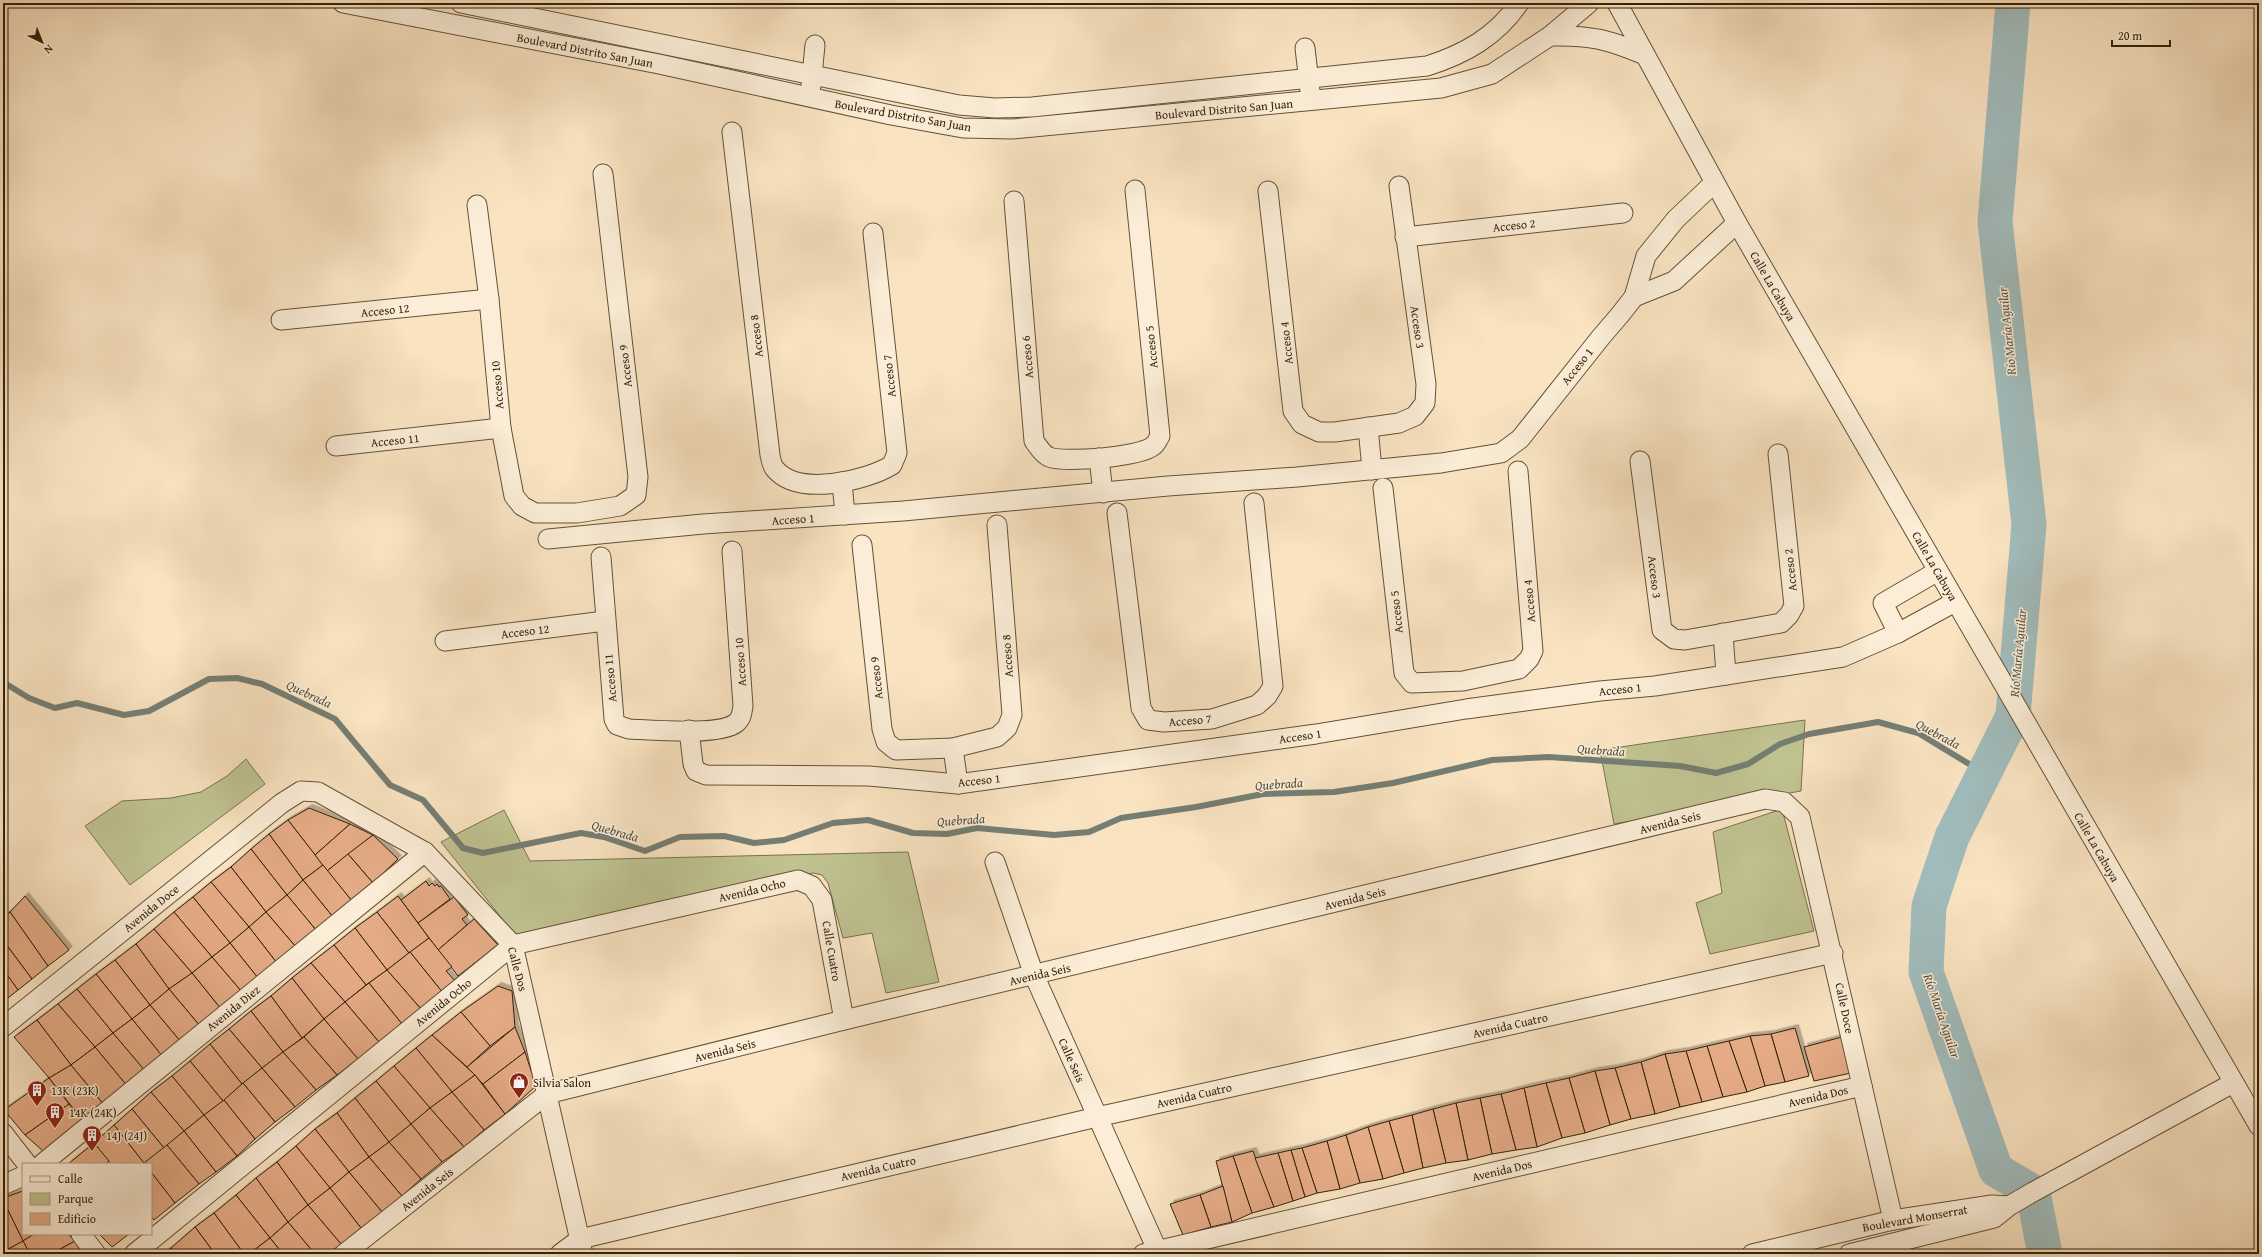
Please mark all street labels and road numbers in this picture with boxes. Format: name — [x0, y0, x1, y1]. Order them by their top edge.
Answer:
street label: Boulevard Distrito San Juan — [516, 28, 655, 72]
street label: Boulevard Distrito San Juan — [1154, 94, 1294, 123]
street label: Boulevard Distrito San Juan — [833, 95, 973, 135]
street label: Acceso 2 — [1492, 214, 1536, 236]
street label: Calle La Cabuya — [1746, 248, 1800, 324]
street label: Acceso 12 — [360, 299, 410, 321]
street label: Acceso 3 — [1407, 305, 1429, 350]
street label: Acceso 8 — [745, 313, 767, 358]
street label: Acceso 4 — [1275, 321, 1297, 365]
street label: Acceso 5 — [1140, 325, 1162, 369]
street label: Acceso 6 — [1017, 335, 1037, 379]
street label: Acceso 9 — [614, 343, 636, 388]
street label: Acceso 1 — [1557, 344, 1597, 388]
street label: Acceso 7 — [878, 354, 900, 398]
street label: Acceso 10 — [486, 360, 508, 410]
street label: Acceso 11 — [370, 429, 420, 451]
street label: Acceso 1 — [771, 509, 815, 529]
street label: Calle La Cabuya — [1908, 528, 1962, 604]
street label: Acceso 2 — [1779, 548, 1801, 592]
street label: Acceso 3 — [1644, 555, 1666, 600]
street label: Acceso 4 — [1519, 579, 1539, 623]
street label: Acceso 5 — [1385, 590, 1407, 634]
street label: Acceso 12 — [500, 620, 550, 642]
street label: Acceso 8 — [997, 634, 1017, 678]
street label: Acceso 10 — [730, 637, 750, 687]
street label: Acceso 11 — [599, 653, 621, 703]
street label: Acceso 9 — [865, 656, 887, 700]
street label: Acceso 1 — [1598, 678, 1642, 700]
street label: Acceso 7 — [1168, 710, 1212, 730]
street label: Acceso 1 — [1278, 725, 1323, 747]
street label: Acceso 1 — [957, 769, 1001, 791]
street label: Avenida Seis — [1638, 806, 1703, 838]
street label: Calle La Cabuya — [2070, 809, 2124, 885]
street label: Avenida Ocho — [717, 874, 787, 906]
street label: Avenida Doce — [120, 880, 183, 936]
street label: Avenida Seis — [1323, 882, 1388, 914]
street label: Calle Cuatro — [818, 919, 846, 983]
street label: Calle Dos — [504, 945, 532, 993]
street label: Avenida Seis — [1008, 959, 1073, 989]
street label: Avenida Ocho — [411, 974, 475, 1030]
street label: Avenida Diez — [203, 981, 263, 1035]
street label: Calle Doce — [1831, 981, 1859, 1035]
street label: Avenida Cuatro — [1471, 1008, 1549, 1042]
street label: Avenida Seis — [693, 1034, 758, 1066]
street label: Calle Seis — [1055, 1035, 1089, 1085]
street label: Avenida Cuatro — [1155, 1078, 1233, 1112]
street label: Avenida Dos — [1786, 1081, 1850, 1111]
street label: Avenida Cuatro — [839, 1151, 917, 1185]
street label: Avenida Dos — [1470, 1155, 1534, 1185]
street label: Avenida Seis — [397, 1163, 457, 1215]
street label: Boulevard Monserrat — [1861, 1200, 1970, 1236]

